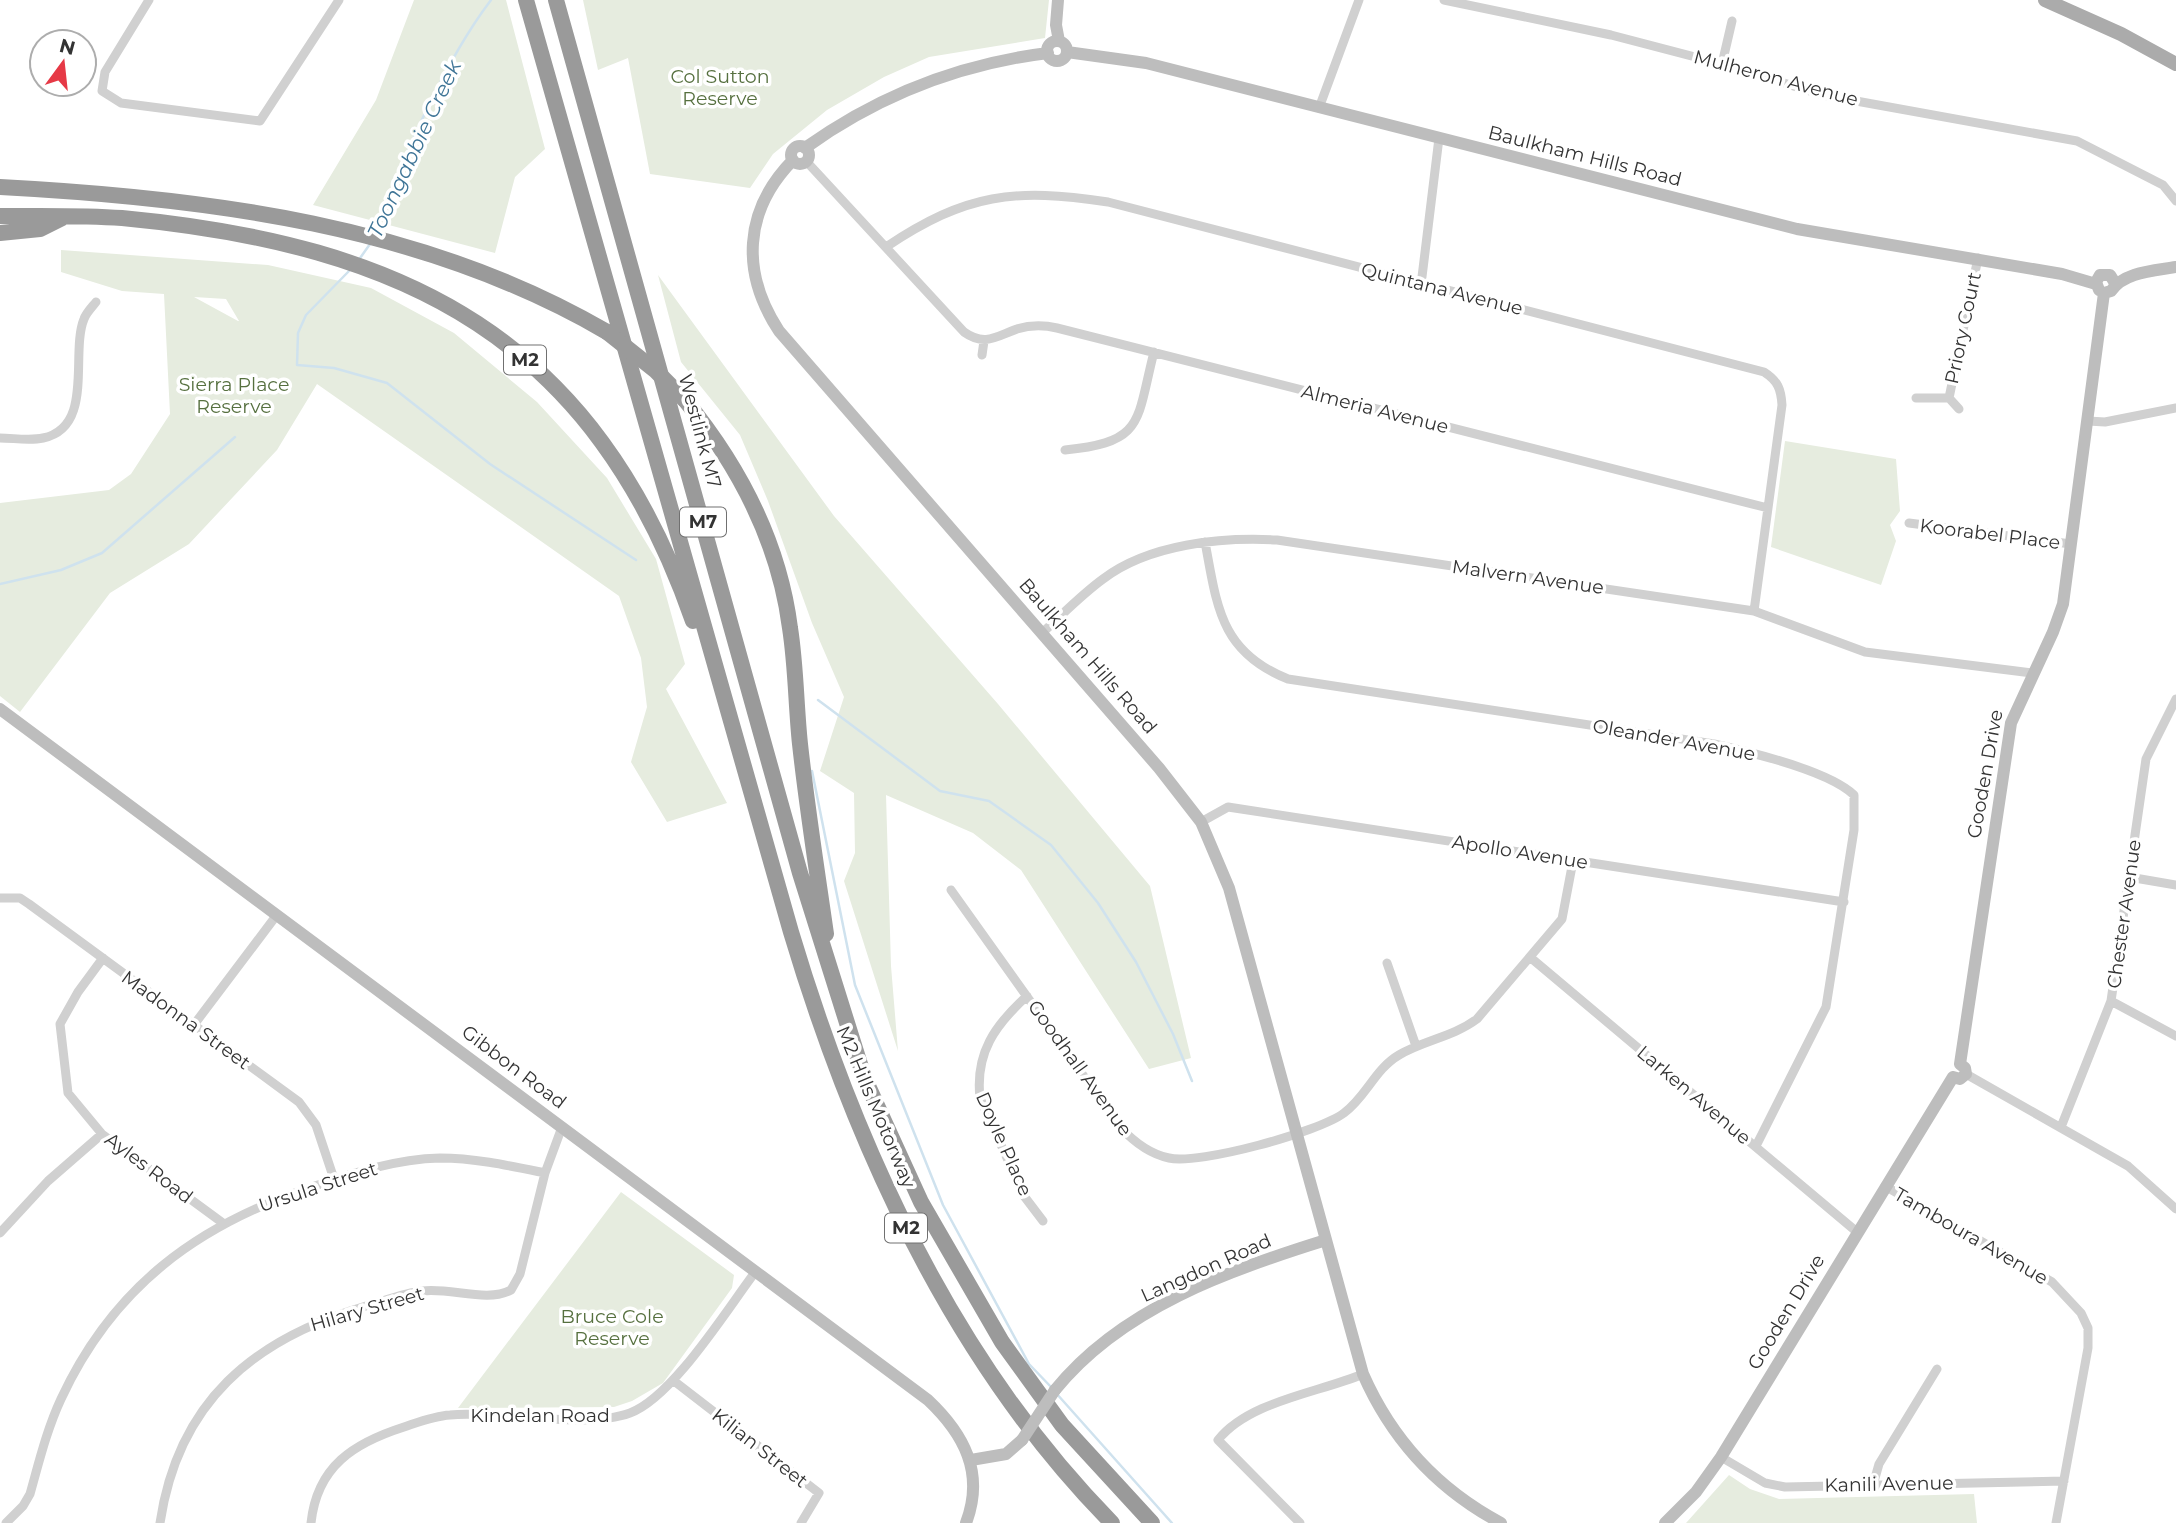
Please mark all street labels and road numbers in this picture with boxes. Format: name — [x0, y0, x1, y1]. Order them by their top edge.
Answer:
street label: Mulheron Avenue — [1691, 45, 1861, 111]
street label: Baulkham Hills Road — [1486, 121, 1684, 191]
street label: Quintana Avenue — [1359, 258, 1525, 320]
street label: Priory Court — [1940, 270, 1986, 386]
road number: M2 — [504, 346, 546, 374]
street label: Westlink M7 — [674, 371, 726, 491]
street label: Almeria Avenue — [1299, 380, 1451, 438]
road number: M7 — [680, 508, 726, 536]
street label: Koorabel Place — [1918, 514, 2062, 554]
street label: Malvern Avenue — [1451, 555, 1605, 599]
street label: Baulkham Hills Road — [1014, 573, 1162, 739]
street label: Gooden Drive — [1962, 708, 2008, 840]
street label: Oleander Avenue — [1591, 714, 1757, 766]
street label: Apollo Avenue — [1450, 830, 1590, 874]
street label: Chester Avenue — [2102, 838, 2146, 990]
street label: Madonna Street — [117, 966, 255, 1075]
street label: Goodhall Avenue — [1023, 996, 1137, 1140]
street label: Gibbon Road — [457, 1020, 571, 1114]
street label: M2 Hills Motorway — [831, 1023, 921, 1192]
street label: Larken Avenue — [1632, 1041, 1756, 1149]
street label: Doyle Place — [971, 1089, 1037, 1199]
street label: Ayles Road — [101, 1128, 197, 1208]
street label: Ursula Street — [256, 1157, 381, 1217]
street label: Tamboura Avenue — [1890, 1183, 2052, 1289]
road number: M2 — [885, 1213, 927, 1242]
street label: Langdon Road — [1137, 1229, 1275, 1307]
street label: Gooden Drive — [1743, 1250, 1829, 1374]
street label: Hilary Street — [308, 1282, 427, 1336]
street label: Kilian Street — [707, 1403, 813, 1493]
street label: Kindelan Road — [470, 1404, 610, 1427]
street label: Kanili Avenue — [1824, 1471, 1954, 1497]

